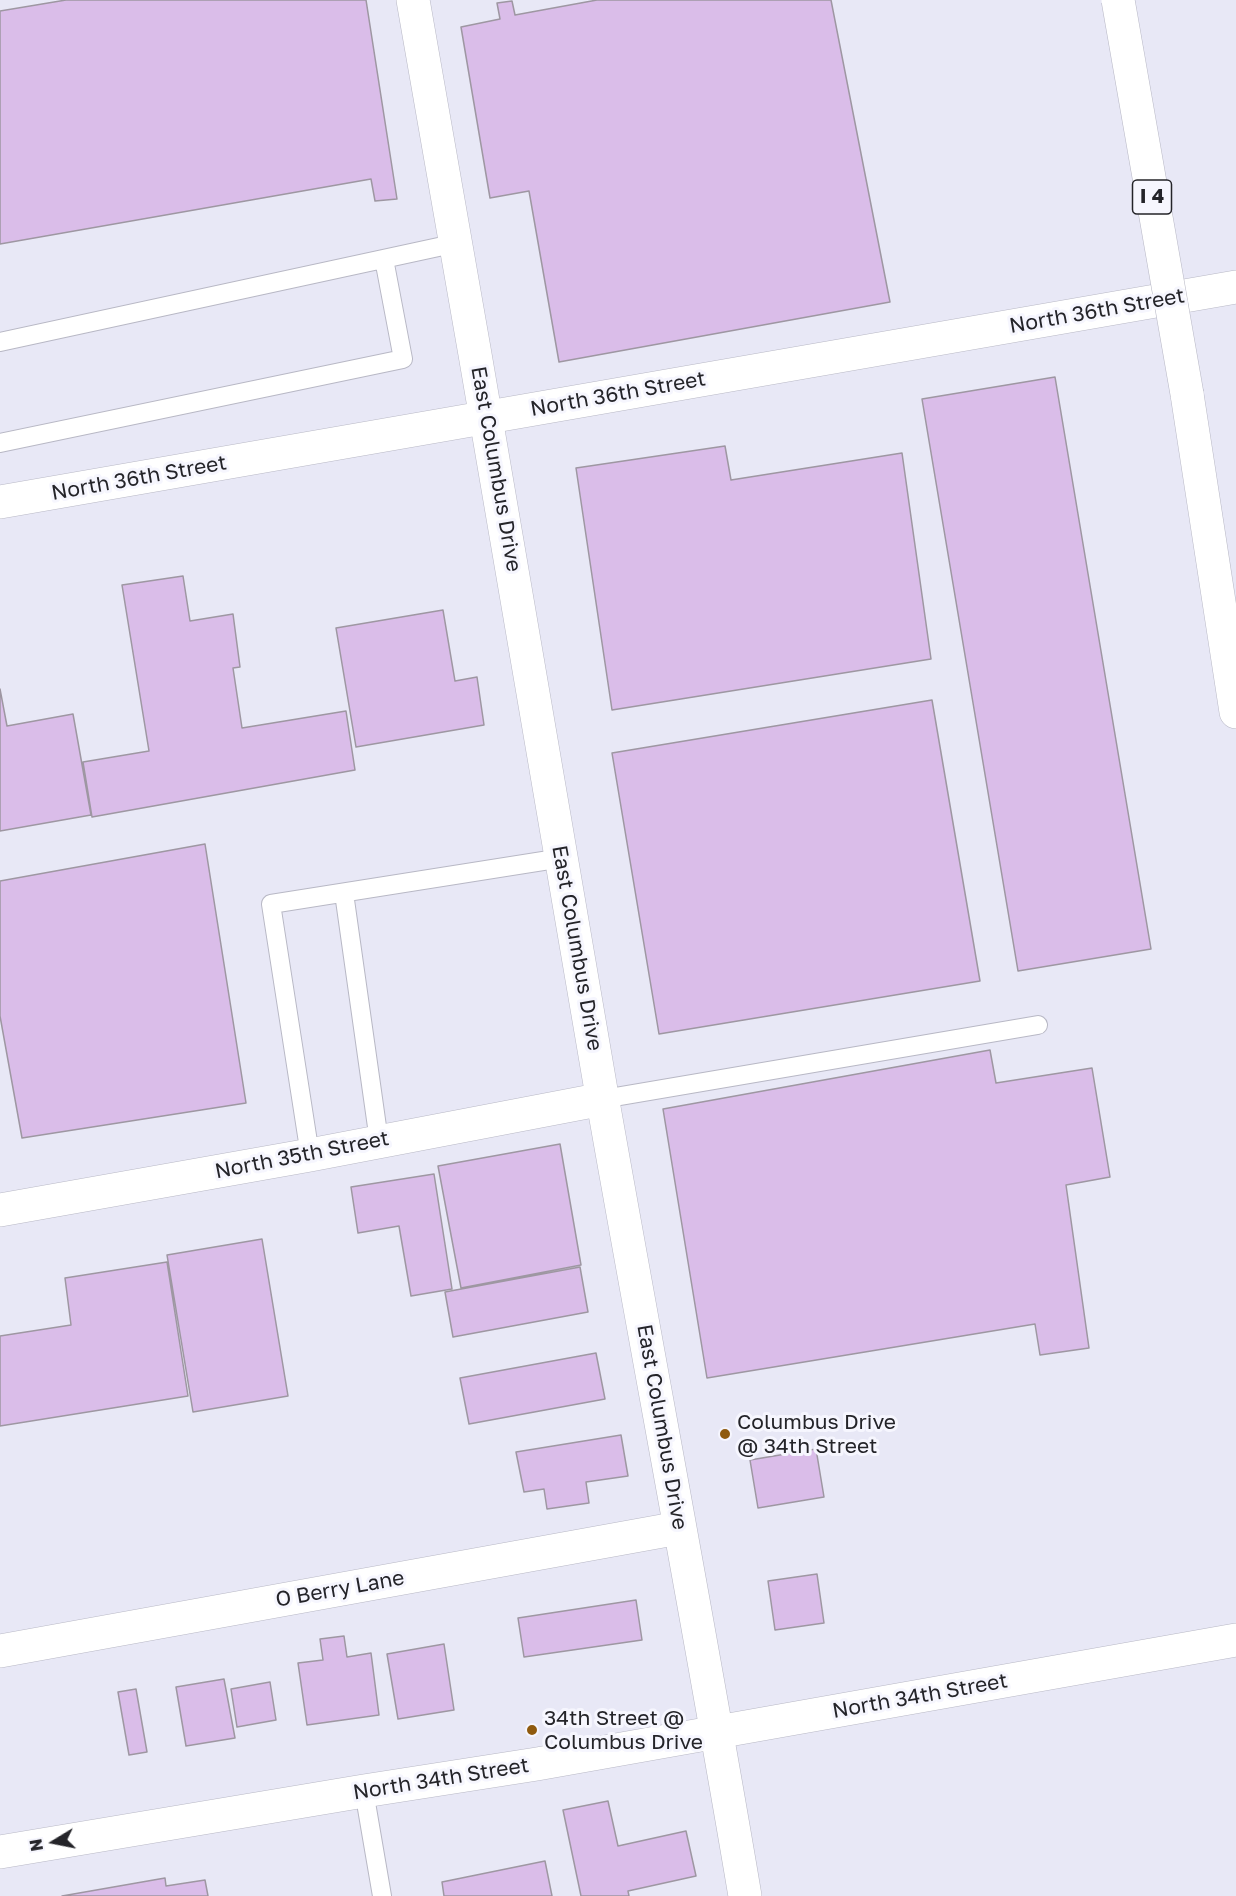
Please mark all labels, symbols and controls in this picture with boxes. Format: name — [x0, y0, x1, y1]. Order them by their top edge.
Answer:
road number: I 4 — [1132, 180, 1172, 214]
street label: North 36th Street — [1007, 283, 1187, 339]
street label: East Columbus Drive — [466, 364, 526, 574]
street label: North 36th Street — [528, 366, 708, 422]
street label: North 36th Street — [49, 450, 229, 506]
street label: East Columbus Drive — [547, 843, 607, 1053]
street label: North 35th Street — [213, 1126, 391, 1184]
street label: East Columbus Drive — [632, 1322, 692, 1532]
place label: Columbus Drive @ 34th Street — [737, 1409, 896, 1459]
marker: Columbus Drive @ 34th Street — [718, 1427, 732, 1441]
street label: O Berry Lane — [274, 1565, 406, 1613]
street label: North 34th Street — [830, 1668, 1010, 1724]
place label: 34th Street @ Columbus Drive — [544, 1705, 703, 1755]
marker: 34th Street @ Columbus Drive — [525, 1723, 539, 1737]
street label: North 34th Street — [351, 1753, 531, 1805]
north arrow — [24, 1812, 84, 1872]
text: N — [25, 1837, 47, 1853]

